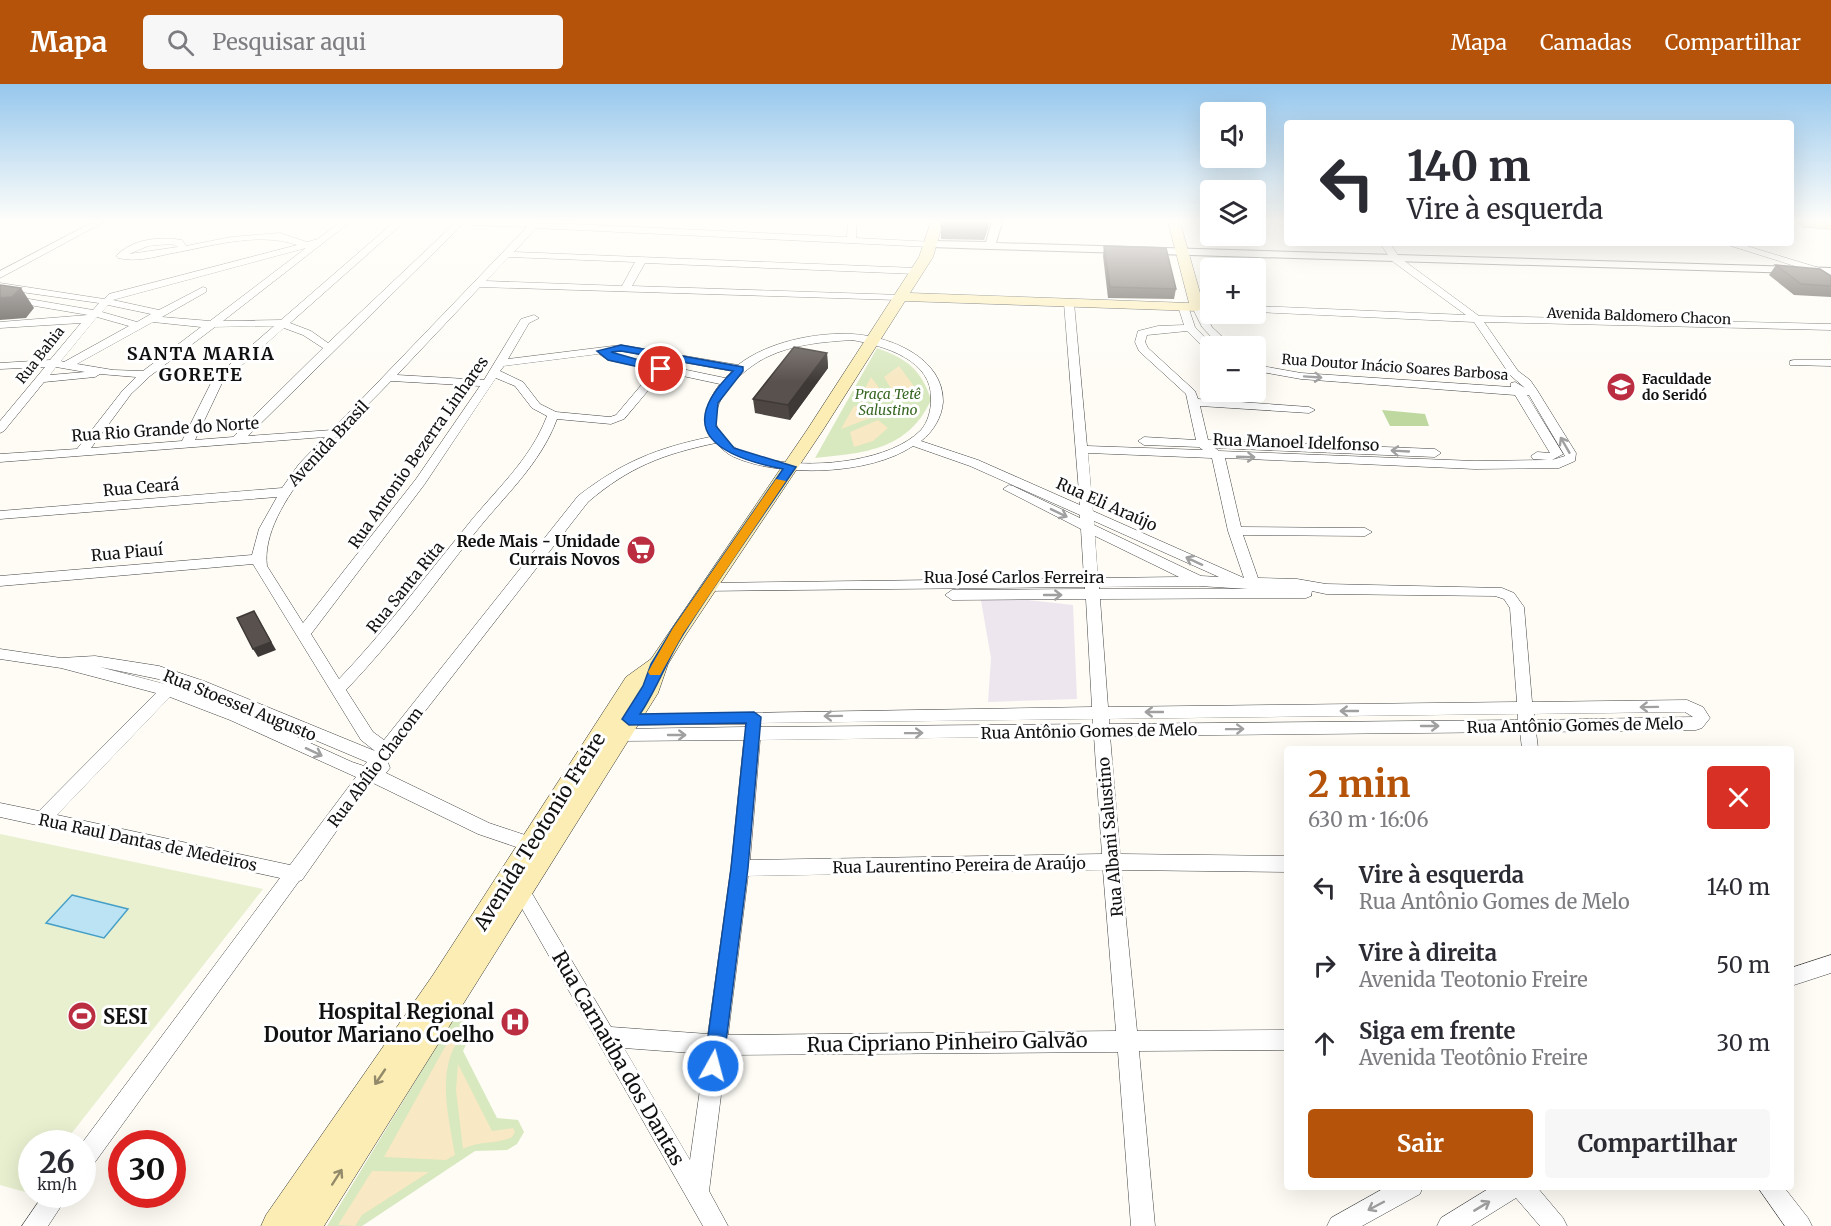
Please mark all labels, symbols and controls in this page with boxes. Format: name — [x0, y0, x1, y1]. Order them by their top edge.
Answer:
search box — [143, 15, 563, 69]
text: Mapa — [30, 24, 107, 60]
icon: search — [164, 26, 197, 59]
text: Pesquisar aqui — [212, 28, 366, 56]
text: Mapa — [1451, 29, 1507, 56]
text: Camadas — [1540, 29, 1632, 56]
text: Compartilhar — [1665, 29, 1801, 56]
map controls — [1200, 102, 1266, 402]
button: sound — [1200, 102, 1266, 168]
text: 140 m — [1407, 140, 1530, 192]
icon: left — [1308, 144, 1386, 222]
button: layers — [1200, 180, 1266, 246]
text: Vire à esquerda — [1407, 192, 1603, 226]
button: + — [1200, 258, 1266, 324]
street label: Avenida Baldomero Chacon — [1546, 304, 1731, 328]
street label: Rua Bahia — [12, 322, 68, 387]
button: − — [1200, 336, 1266, 402]
district label: SANTA MARIA GORETE — [127, 342, 275, 386]
pin — [635, 343, 686, 394]
street label: Rua Doutor Inácio Soares Barbosa — [1281, 350, 1509, 384]
street label: Rua Antonio Bezerra Linhares — [344, 352, 492, 552]
icon: arrive — [644, 352, 677, 385]
place label: Faculdade do Seridó — [1642, 370, 1712, 404]
school or university icon: Faculdade do Seridó — [1605, 371, 1637, 403]
one-way arrow — [1303, 372, 1323, 383]
park label: Praça Tetê Salustino — [855, 385, 921, 419]
street label: Avenida Brasil — [283, 396, 373, 491]
street label: Rua Rio Grande do Norte — [71, 412, 259, 446]
street label: Rua Manoel Idelfonso — [1212, 429, 1380, 455]
one-way arrow — [1559, 437, 1570, 455]
one-way arrow — [1391, 446, 1411, 457]
one-way arrow — [1235, 451, 1255, 462]
street label: Rua Eli Araújo — [1053, 473, 1161, 535]
street label: Rua Ceará — [102, 474, 180, 500]
one-way arrow — [1050, 507, 1068, 519]
place label: Rede Mais - Unidade Currais Novos — [456, 531, 620, 569]
supermarket icon: Rede Mais - Unidade Currais Novos — [625, 534, 657, 566]
street label: Rua Santa Rita — [362, 537, 448, 637]
street label: Rua Piauí — [90, 539, 165, 565]
one-way arrow — [1185, 555, 1203, 567]
street label: Rua José Carlos Ferreira — [924, 567, 1105, 587]
one-way arrow — [1042, 589, 1062, 601]
street label: Rua Stoessel Augusto — [161, 665, 319, 745]
one-way arrow — [1639, 701, 1659, 713]
street label: Rua Abílio Chacom — [323, 703, 427, 831]
one-way arrow — [1339, 705, 1359, 717]
one-way arrow — [1144, 706, 1164, 718]
one-way arrow — [823, 710, 843, 722]
street label: Rua Antônio Gomes de Melo — [1467, 713, 1683, 737]
street label: Rua Antônio Gomes de Melo — [981, 719, 1197, 743]
one-way arrow — [1420, 721, 1440, 732]
one-way arrow — [1225, 723, 1245, 735]
street label: Avenida Teotonio Freire — [467, 727, 610, 935]
one-way arrow — [904, 727, 924, 739]
one-way arrow — [667, 729, 687, 741]
one-way arrow — [304, 747, 322, 759]
street label: Rua Albani Salustino — [1093, 756, 1127, 918]
text: 2 min — [1308, 762, 1411, 807]
button: close — [1707, 766, 1770, 829]
text: 630 m · 16:06 — [1308, 807, 1429, 832]
street label: Rua Raul Dantas de Medeiros — [37, 809, 259, 875]
street label: Rua Laurentino Pereira de Araújo — [832, 853, 1086, 877]
text: Vire à esquerda — [1359, 861, 1524, 889]
icon: left — [1308, 871, 1341, 904]
text: 140 m — [1707, 873, 1770, 901]
text: Rua Antônio Gomes de Melo — [1359, 889, 1630, 914]
text: Vire à direita — [1359, 939, 1497, 967]
street label: Rua Carnaúba dos Dantas — [547, 946, 691, 1170]
icon: right — [1308, 949, 1341, 982]
text: 50 m — [1716, 951, 1770, 979]
text: Avenida Teotonio Freire — [1359, 967, 1588, 992]
place label: Hospital Regional Doutor Mariano Coelho — [264, 999, 494, 1047]
sports icon: SESI — [66, 1000, 98, 1032]
place label: SESI — [103, 1004, 148, 1029]
hospital icon: Hospital Regional Doutor Mariano Coelho — [499, 1006, 531, 1038]
text: Siga em frente — [1359, 1017, 1515, 1045]
street label: Rua Cipriano Pinheiro Galvão — [806, 1027, 1088, 1057]
icon: ahead — [1308, 1027, 1341, 1060]
text: 30 m — [1716, 1029, 1770, 1057]
position arrow — [681, 1034, 745, 1098]
text: Avenida Teotônio Freire — [1359, 1045, 1588, 1070]
one-way arrow — [374, 1069, 386, 1085]
button: Sair — [1308, 1109, 1533, 1178]
button: Compartilhar — [1545, 1109, 1770, 1178]
speed limit sign: 30 — [108, 1130, 186, 1208]
text: 26 — [39, 1143, 75, 1181]
one-way arrow — [331, 1169, 343, 1186]
text: km/h — [37, 1175, 77, 1194]
one-way arrow — [1368, 1200, 1385, 1212]
one-way arrow — [1473, 1200, 1490, 1212]

